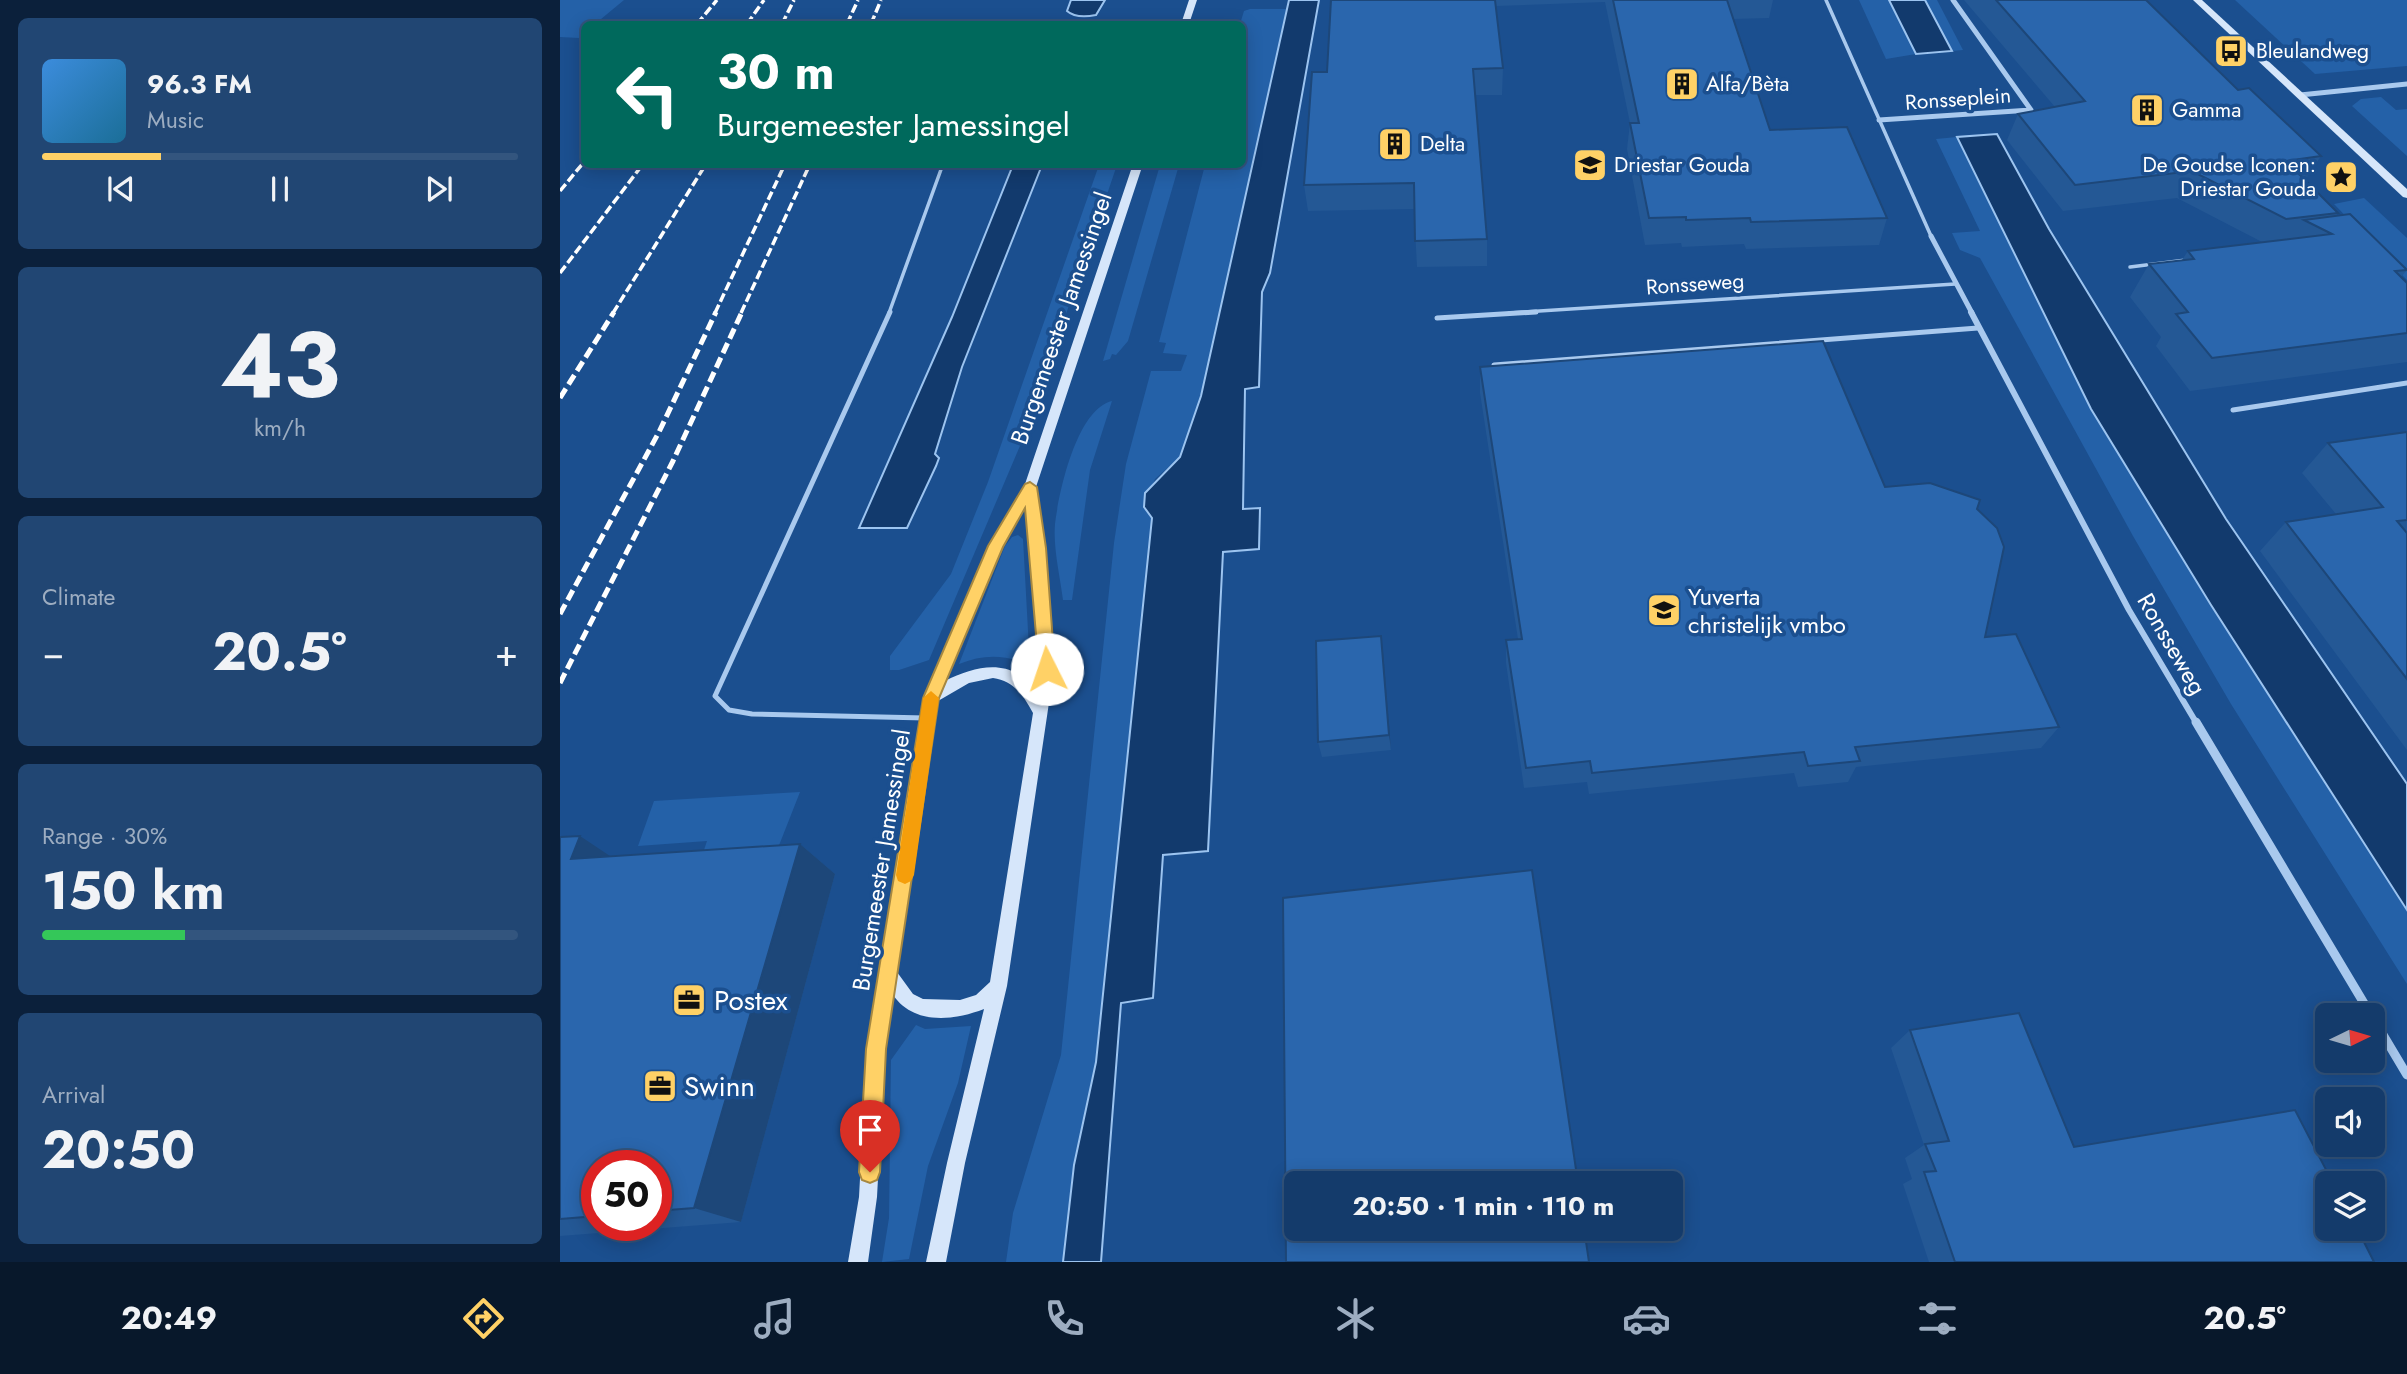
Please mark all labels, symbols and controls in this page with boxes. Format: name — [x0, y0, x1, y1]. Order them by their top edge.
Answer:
bus stop icon: Bleulandweg — [2212, 32, 2250, 70]
place label: Bleulandweg — [2256, 36, 2369, 66]
text: 30 m — [717, 37, 835, 107]
icon: left — [602, 49, 693, 140]
text: 96.3 FM — [147, 65, 252, 103]
building icon: Alfa/Bèta — [1663, 65, 1701, 103]
place label: Alfa/Bèta — [1706, 69, 1789, 99]
street label: Ronsseplein — [1904, 80, 2012, 118]
building icon: Gamma — [2128, 91, 2166, 129]
place label: Gamma — [2172, 95, 2241, 125]
text: Burgemeester Jamessingel — [717, 102, 1070, 148]
text: Music — [147, 103, 204, 137]
building icon: Delta — [1376, 125, 1414, 163]
place label: Delta — [1420, 129, 1465, 159]
school or university icon: Driestar Gouda — [1571, 146, 1609, 184]
place label: Driestar Gouda — [1614, 150, 1750, 180]
place label: De Goudse Iconen: Driestar Gouda — [2142, 150, 2316, 204]
place icon: De Goudse Iconen: Driestar Gouda — [2322, 158, 2360, 196]
icon: previous — [102, 170, 140, 208]
icon: pause — [261, 170, 299, 208]
icon: next — [420, 170, 458, 208]
street label: Burgemeester Jamessingel — [1001, 187, 1121, 449]
street label: Ronsseweg — [1645, 266, 1745, 302]
text: 43 — [220, 300, 340, 431]
text: km/h — [254, 411, 306, 445]
place label: Yuverta christelijk vmbo — [1688, 579, 1846, 642]
text: Climate — [42, 580, 115, 614]
street label: Ronsseweg — [2129, 587, 2215, 701]
school or university icon: Yuverta christelijk vmbo — [1645, 591, 1683, 629]
text: 20.5° — [212, 614, 347, 690]
text: − — [42, 625, 64, 680]
text: + — [495, 625, 518, 680]
position arrow — [1010, 632, 1084, 706]
street label: Burgemeester Jamessingel — [843, 727, 919, 993]
text: Range · 30% — [42, 819, 167, 853]
text: 150 km — [42, 853, 225, 929]
place label: Postex — [714, 980, 788, 1021]
office icon: Postex — [670, 981, 708, 1019]
north arrow — [2315, 1003, 2385, 1073]
map controls — [2315, 1003, 2385, 1241]
place label: Swinn — [684, 1066, 755, 1107]
office icon: Swinn — [641, 1067, 679, 1105]
text: Arrival — [42, 1078, 105, 1112]
button: sound — [2315, 1087, 2385, 1157]
pin — [840, 1100, 900, 1172]
icon: arrive — [851, 1111, 889, 1149]
text: 20:50 — [42, 1112, 195, 1188]
speed limit sign: 50 — [581, 1150, 672, 1241]
button: layers — [2315, 1171, 2385, 1241]
text: 20:50 · 1 min · 110 m — [1353, 1187, 1614, 1225]
icon: directions — [459, 1294, 508, 1343]
icon: music — [750, 1294, 799, 1343]
icon: phone — [1040, 1294, 1089, 1343]
icon: climate — [1331, 1294, 1380, 1343]
icon: car — [1622, 1294, 1671, 1343]
icon: filters — [1913, 1294, 1962, 1343]
text: 20:49 — [121, 1295, 217, 1341]
text: 20.5° — [2203, 1295, 2286, 1341]

